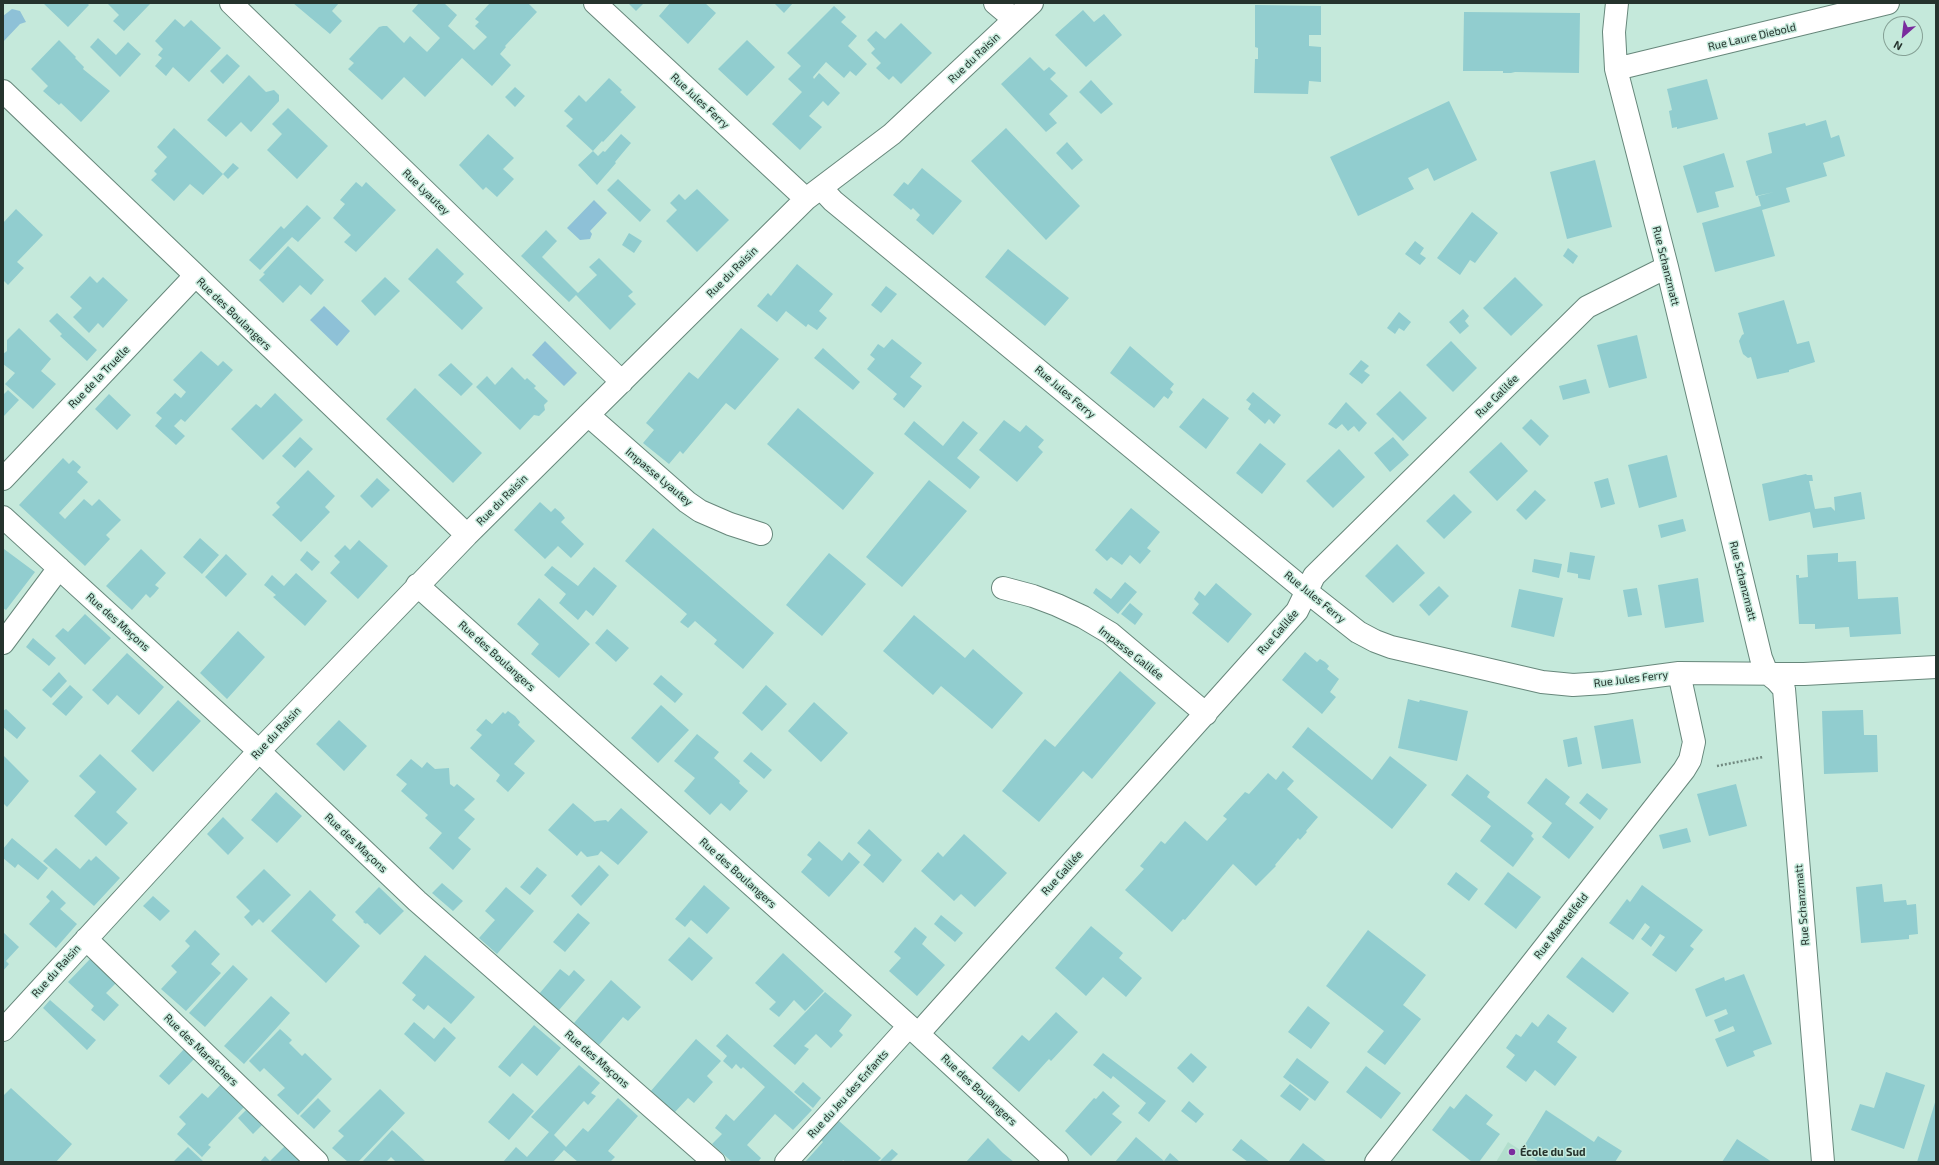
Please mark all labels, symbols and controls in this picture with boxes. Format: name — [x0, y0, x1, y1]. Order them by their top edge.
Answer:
north arrow — [1883, 16, 1923, 56]
street label: Rue Laure Diebold — [1707, 20, 1797, 54]
street label: Rue du Raisin — [945, 30, 1003, 86]
text: N — [1891, 39, 1904, 54]
street label: Rue Jules Ferry — [668, 71, 732, 131]
street label: Rue Lyautey — [400, 166, 452, 218]
street label: Rue Schanzmatt — [1650, 225, 1682, 307]
street label: Rue du Raisin — [704, 244, 760, 300]
street label: Rue des Boulangers — [194, 275, 274, 353]
street label: Rue de la Truelle — [66, 343, 132, 411]
street label: Rue Jules Ferry — [1032, 363, 1098, 421]
street label: Rue Galilée — [1473, 372, 1521, 420]
street label: Impasse Lyautey — [623, 445, 695, 509]
street label: Rue du Raisin — [474, 472, 530, 528]
street label: Rue Schanzmatt — [1727, 540, 1759, 622]
street label: Rue Jules Ferry — [1282, 568, 1348, 626]
street label: Rue des Maçons — [84, 590, 152, 654]
street label: Rue Galilée — [1255, 607, 1301, 657]
street label: Rue des Boulangers — [456, 618, 538, 694]
street label: Impasse Galilée — [1096, 624, 1166, 682]
street label: Rue Jules Ferry — [1593, 668, 1669, 690]
street label: Rue du Raisin — [248, 704, 304, 762]
street label: Rue des Maçons — [322, 811, 390, 875]
street label: Rue des Boulangers — [697, 835, 779, 911]
street label: Rue Galilée — [1039, 848, 1085, 898]
street label: Rue Schanzmatt — [1792, 864, 1812, 946]
street label: Rue Maettelfeld — [1531, 890, 1591, 962]
street label: Rue du Raisin — [29, 942, 83, 1000]
street label: Rue des Maraîchers — [161, 1011, 241, 1089]
street label: Rue des Maçons — [562, 1027, 632, 1091]
street label: Rue du Jeu des Enfants — [805, 1047, 891, 1141]
street label: Rue des Boulangers — [938, 1052, 1020, 1128]
place label: École du Sud — [1520, 1145, 1586, 1159]
marker: École du Sud — [1507, 1147, 1517, 1157]

